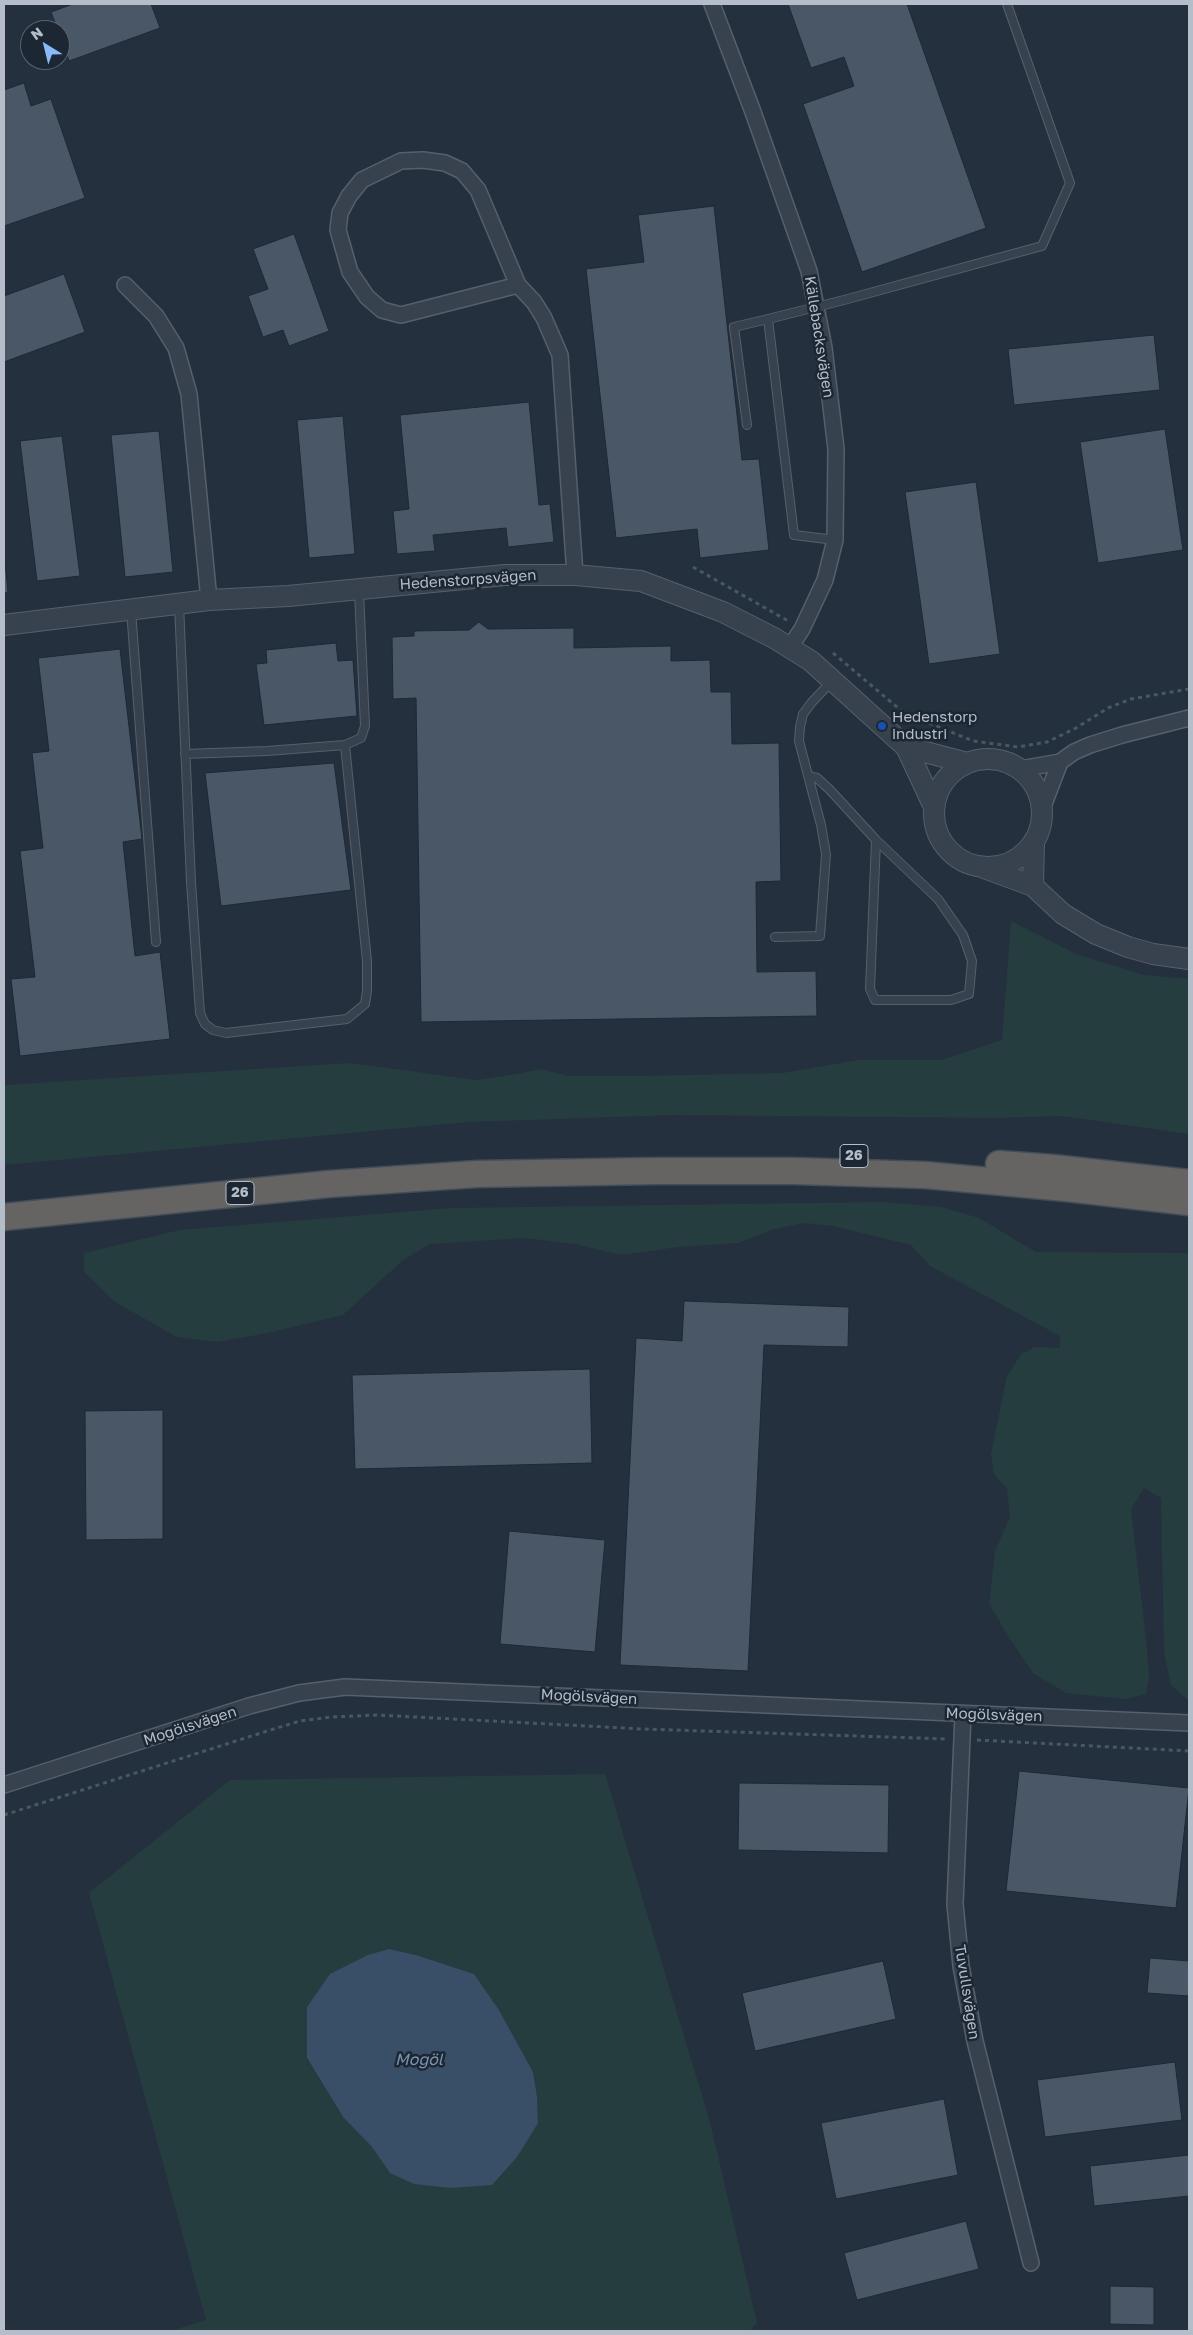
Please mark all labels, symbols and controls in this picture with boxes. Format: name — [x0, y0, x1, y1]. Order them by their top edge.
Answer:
north arrow — [20, 20, 70, 70]
text: N — [27, 23, 46, 43]
street label: Källebacksvägen — [801, 275, 837, 399]
street label: Hedenstorpsvägen — [399, 566, 537, 594]
place label: Hedenstorp industri — [892, 708, 977, 743]
marker: Hedenstorp industri — [876, 720, 888, 732]
road number: 26 — [840, 1144, 868, 1168]
road number: 26 — [226, 1182, 254, 1204]
street label: Mogölsvägen — [540, 1685, 638, 1709]
street label: Mogölsvägen — [141, 1703, 239, 1749]
street label: Mogölsvägen — [945, 1704, 1043, 1726]
street label: Tuvullsvägen — [951, 1943, 983, 2041]
water label: Mogöl — [395, 2050, 443, 2070]

